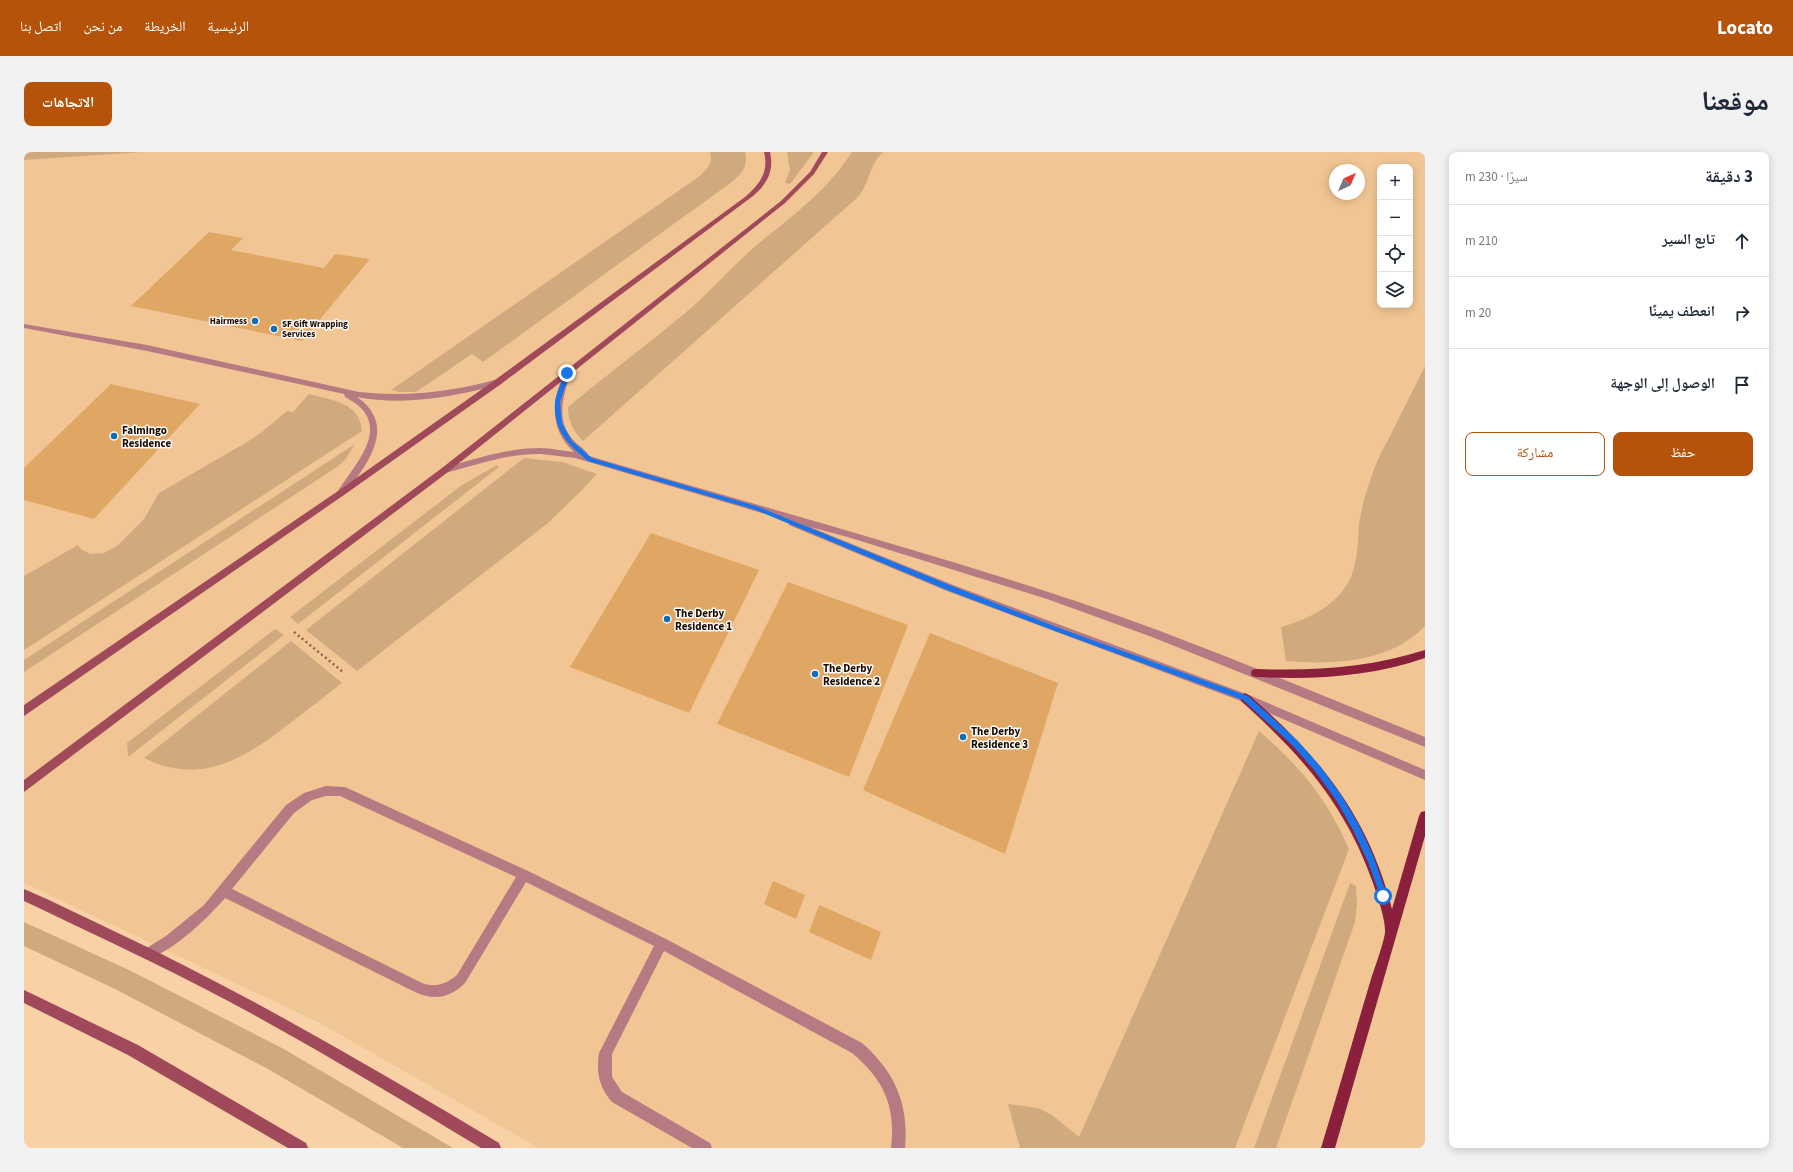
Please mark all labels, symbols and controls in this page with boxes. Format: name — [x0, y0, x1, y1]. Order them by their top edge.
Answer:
text: Locato — [1717, 15, 1773, 42]
text: اتصل بنا — [20, 17, 62, 37]
text: من نحن — [84, 17, 122, 37]
text: الخريطة — [144, 17, 186, 37]
text: الرئيسية — [208, 17, 249, 37]
text: موقعنا — [1701, 81, 1769, 121]
button: الاتجاهات — [24, 82, 112, 126]
north arrow — [1329, 164, 1365, 200]
map controls — [1377, 164, 1413, 308]
button: + — [1377, 164, 1413, 200]
text: 3 دقيقة — [1705, 165, 1753, 189]
text: سيرًا · 230 m — [1465, 168, 1528, 186]
button: − — [1377, 200, 1413, 236]
text: تابع السير — [1662, 229, 1715, 250]
icon: ahead — [1731, 230, 1753, 252]
text: 210 m — [1465, 232, 1498, 250]
button: locate — [1377, 236, 1413, 272]
button: layers — [1377, 272, 1413, 308]
text: انعطف يمينًا — [1648, 301, 1715, 322]
icon: right — [1731, 302, 1753, 324]
text: 20 m — [1465, 304, 1491, 322]
place label: Hairmess — [210, 315, 247, 328]
marker: Hairmess — [250, 316, 260, 326]
place label: SF Gift Wrapping Services — [282, 318, 348, 341]
marker: SF Gift Wrapping Services — [269, 324, 279, 334]
route end — [558, 364, 576, 382]
text: الوصول إلى الوجهة — [1610, 373, 1715, 394]
icon: arrive — [1731, 374, 1753, 396]
place label: Falmingo Residence — [122, 423, 171, 451]
marker: Falmingo Residence — [109, 431, 119, 441]
button: مشاركة — [1465, 432, 1605, 476]
button: حفظ — [1613, 432, 1753, 476]
place label: The Derby Residence 1 — [675, 606, 732, 634]
marker: The Derby Residence 1 — [662, 614, 672, 624]
place label: The Derby Residence 2 — [823, 661, 880, 689]
marker: The Derby Residence 2 — [810, 669, 820, 679]
place label: The Derby Residence 3 — [971, 724, 1028, 752]
marker: The Derby Residence 3 — [958, 732, 968, 742]
route start — [1374, 887, 1392, 905]

